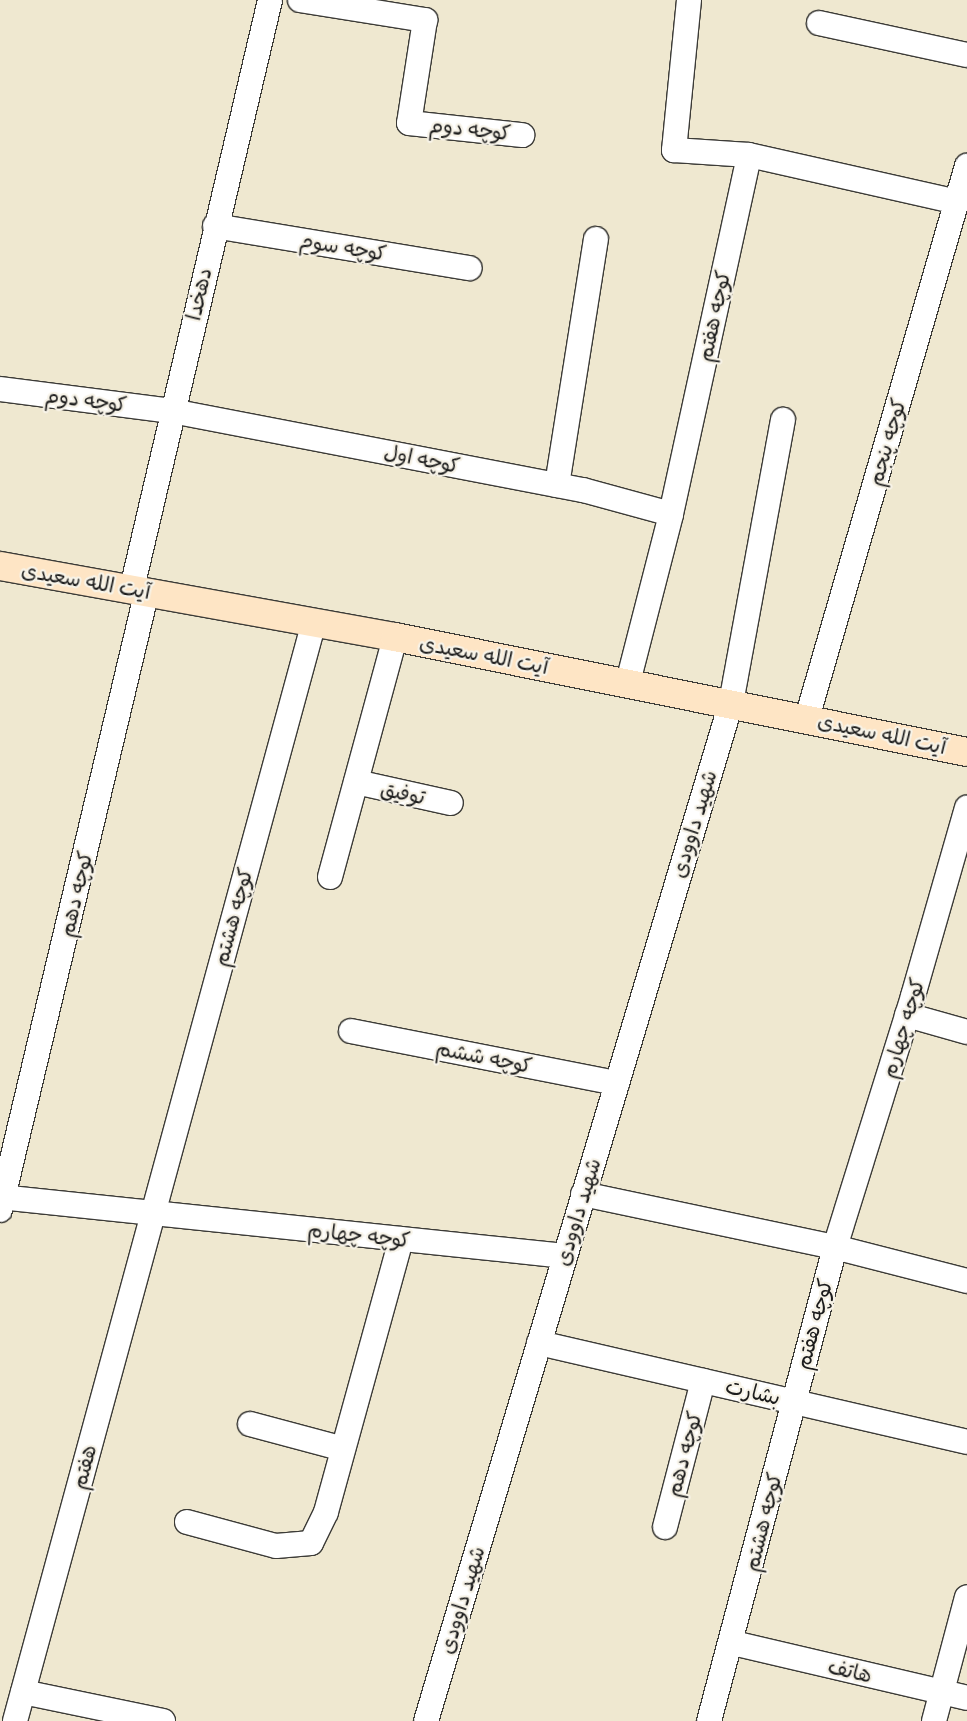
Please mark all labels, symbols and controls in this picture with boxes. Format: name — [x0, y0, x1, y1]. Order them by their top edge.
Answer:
street label: کوچه دوم — [428, 112, 512, 146]
street label: کوچه سوم — [298, 228, 388, 266]
street label: دهخدا — [181, 265, 217, 323]
street label: کوچه هفتم — [692, 268, 736, 364]
street label: کوچه دوم — [44, 382, 128, 418]
street label: کوچه پنجم — [862, 395, 912, 489]
street label: کوچه اول — [382, 439, 462, 479]
street label: آیت الله سعیدی — [19, 557, 153, 605]
street label: آیت الله سعیدی — [417, 630, 551, 680]
street label: آیت الله سعیدی — [815, 708, 949, 760]
street label: شهید داوودی — [666, 767, 722, 881]
street label: توفیق — [378, 776, 428, 810]
street label: کوچه دهم — [54, 849, 98, 939]
street label: کوچه هشتم — [208, 865, 258, 969]
street label: کوچه چهارم — [876, 975, 930, 1081]
street label: کوچه ششم — [434, 1035, 534, 1079]
street label: شهید داوودی — [550, 1155, 606, 1269]
street label: کوچه چهارم — [306, 1217, 412, 1253]
street label: کوچه هفتم — [790, 1276, 838, 1372]
street label: بشارت — [723, 1373, 783, 1411]
street label: کوچه دهم — [660, 1408, 708, 1500]
street label: هفتم — [66, 1442, 102, 1492]
street label: کوچه هشتم — [739, 1470, 787, 1574]
street label: شهید داوودی — [434, 1543, 490, 1657]
street label: هاتف — [825, 1654, 875, 1688]

